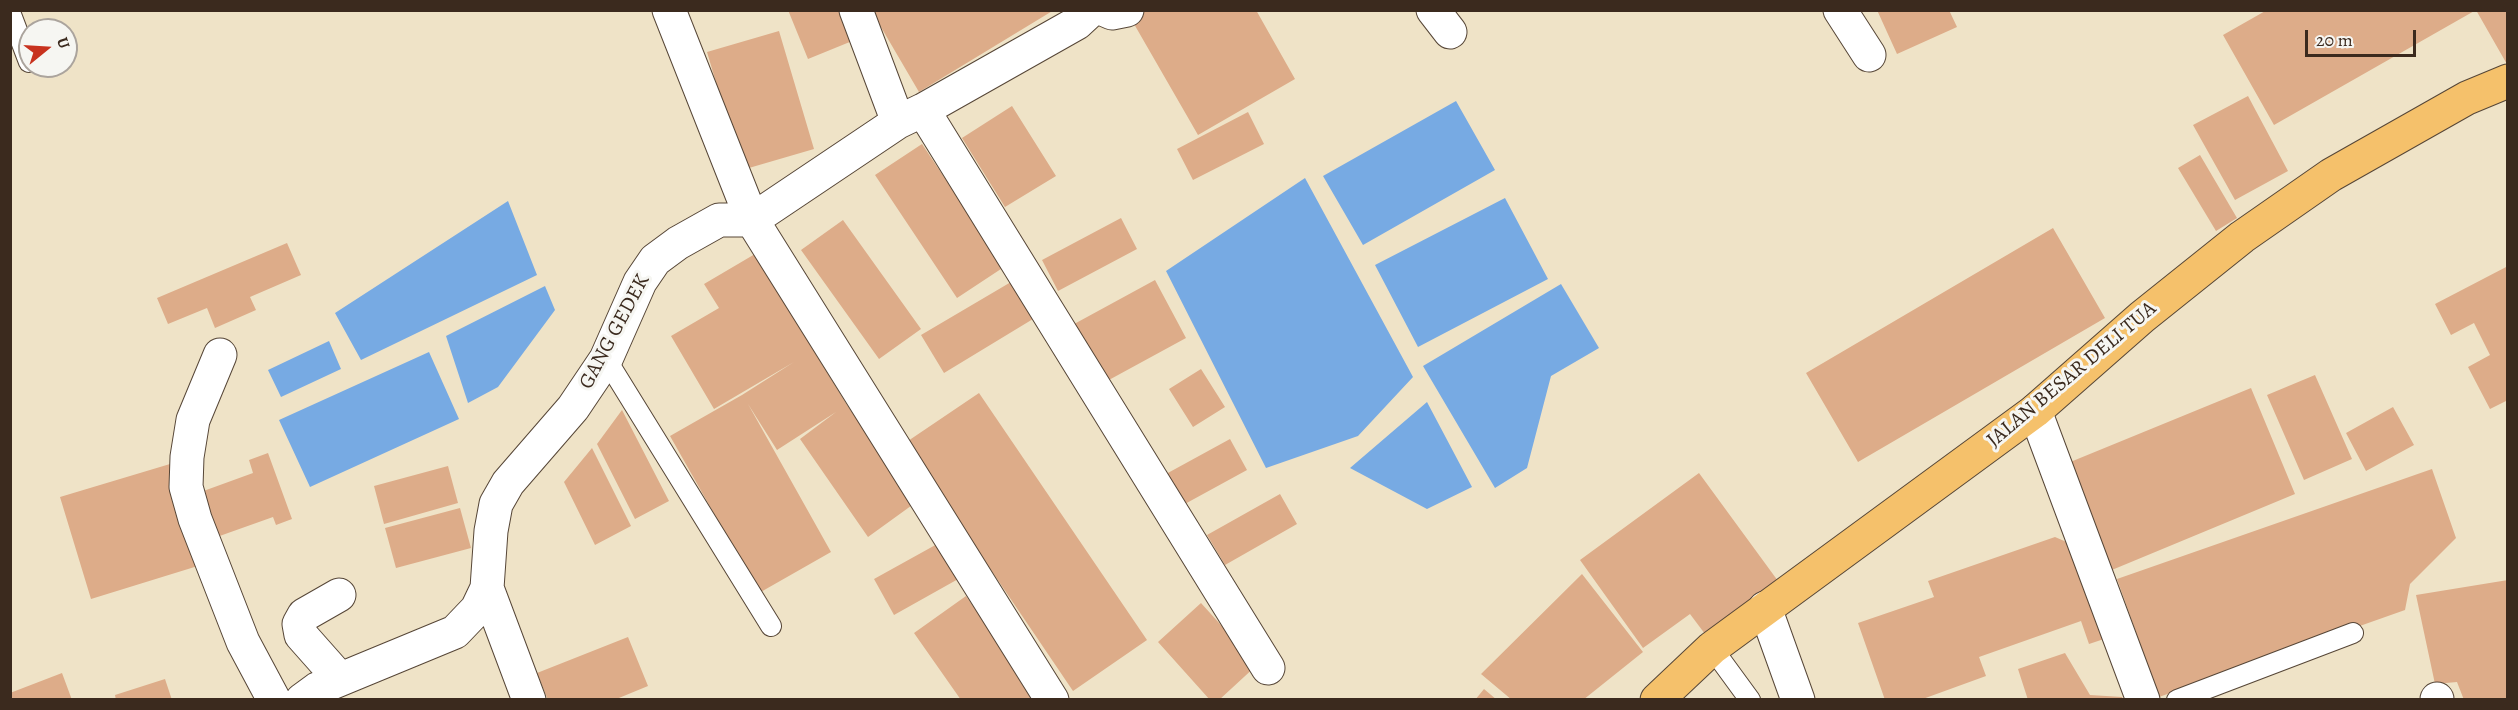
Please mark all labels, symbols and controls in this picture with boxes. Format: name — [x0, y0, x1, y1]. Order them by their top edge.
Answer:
north arrow — [18, 18, 78, 78]
scale bar — [2308, 18, 2419, 56]
text: 20 m — [2316, 28, 2353, 52]
text: U — [51, 35, 75, 51]
street label: GANG GEDEK — [574, 270, 656, 394]
street label: JALAN BESAR DELI TUA — [1982, 297, 2162, 453]

